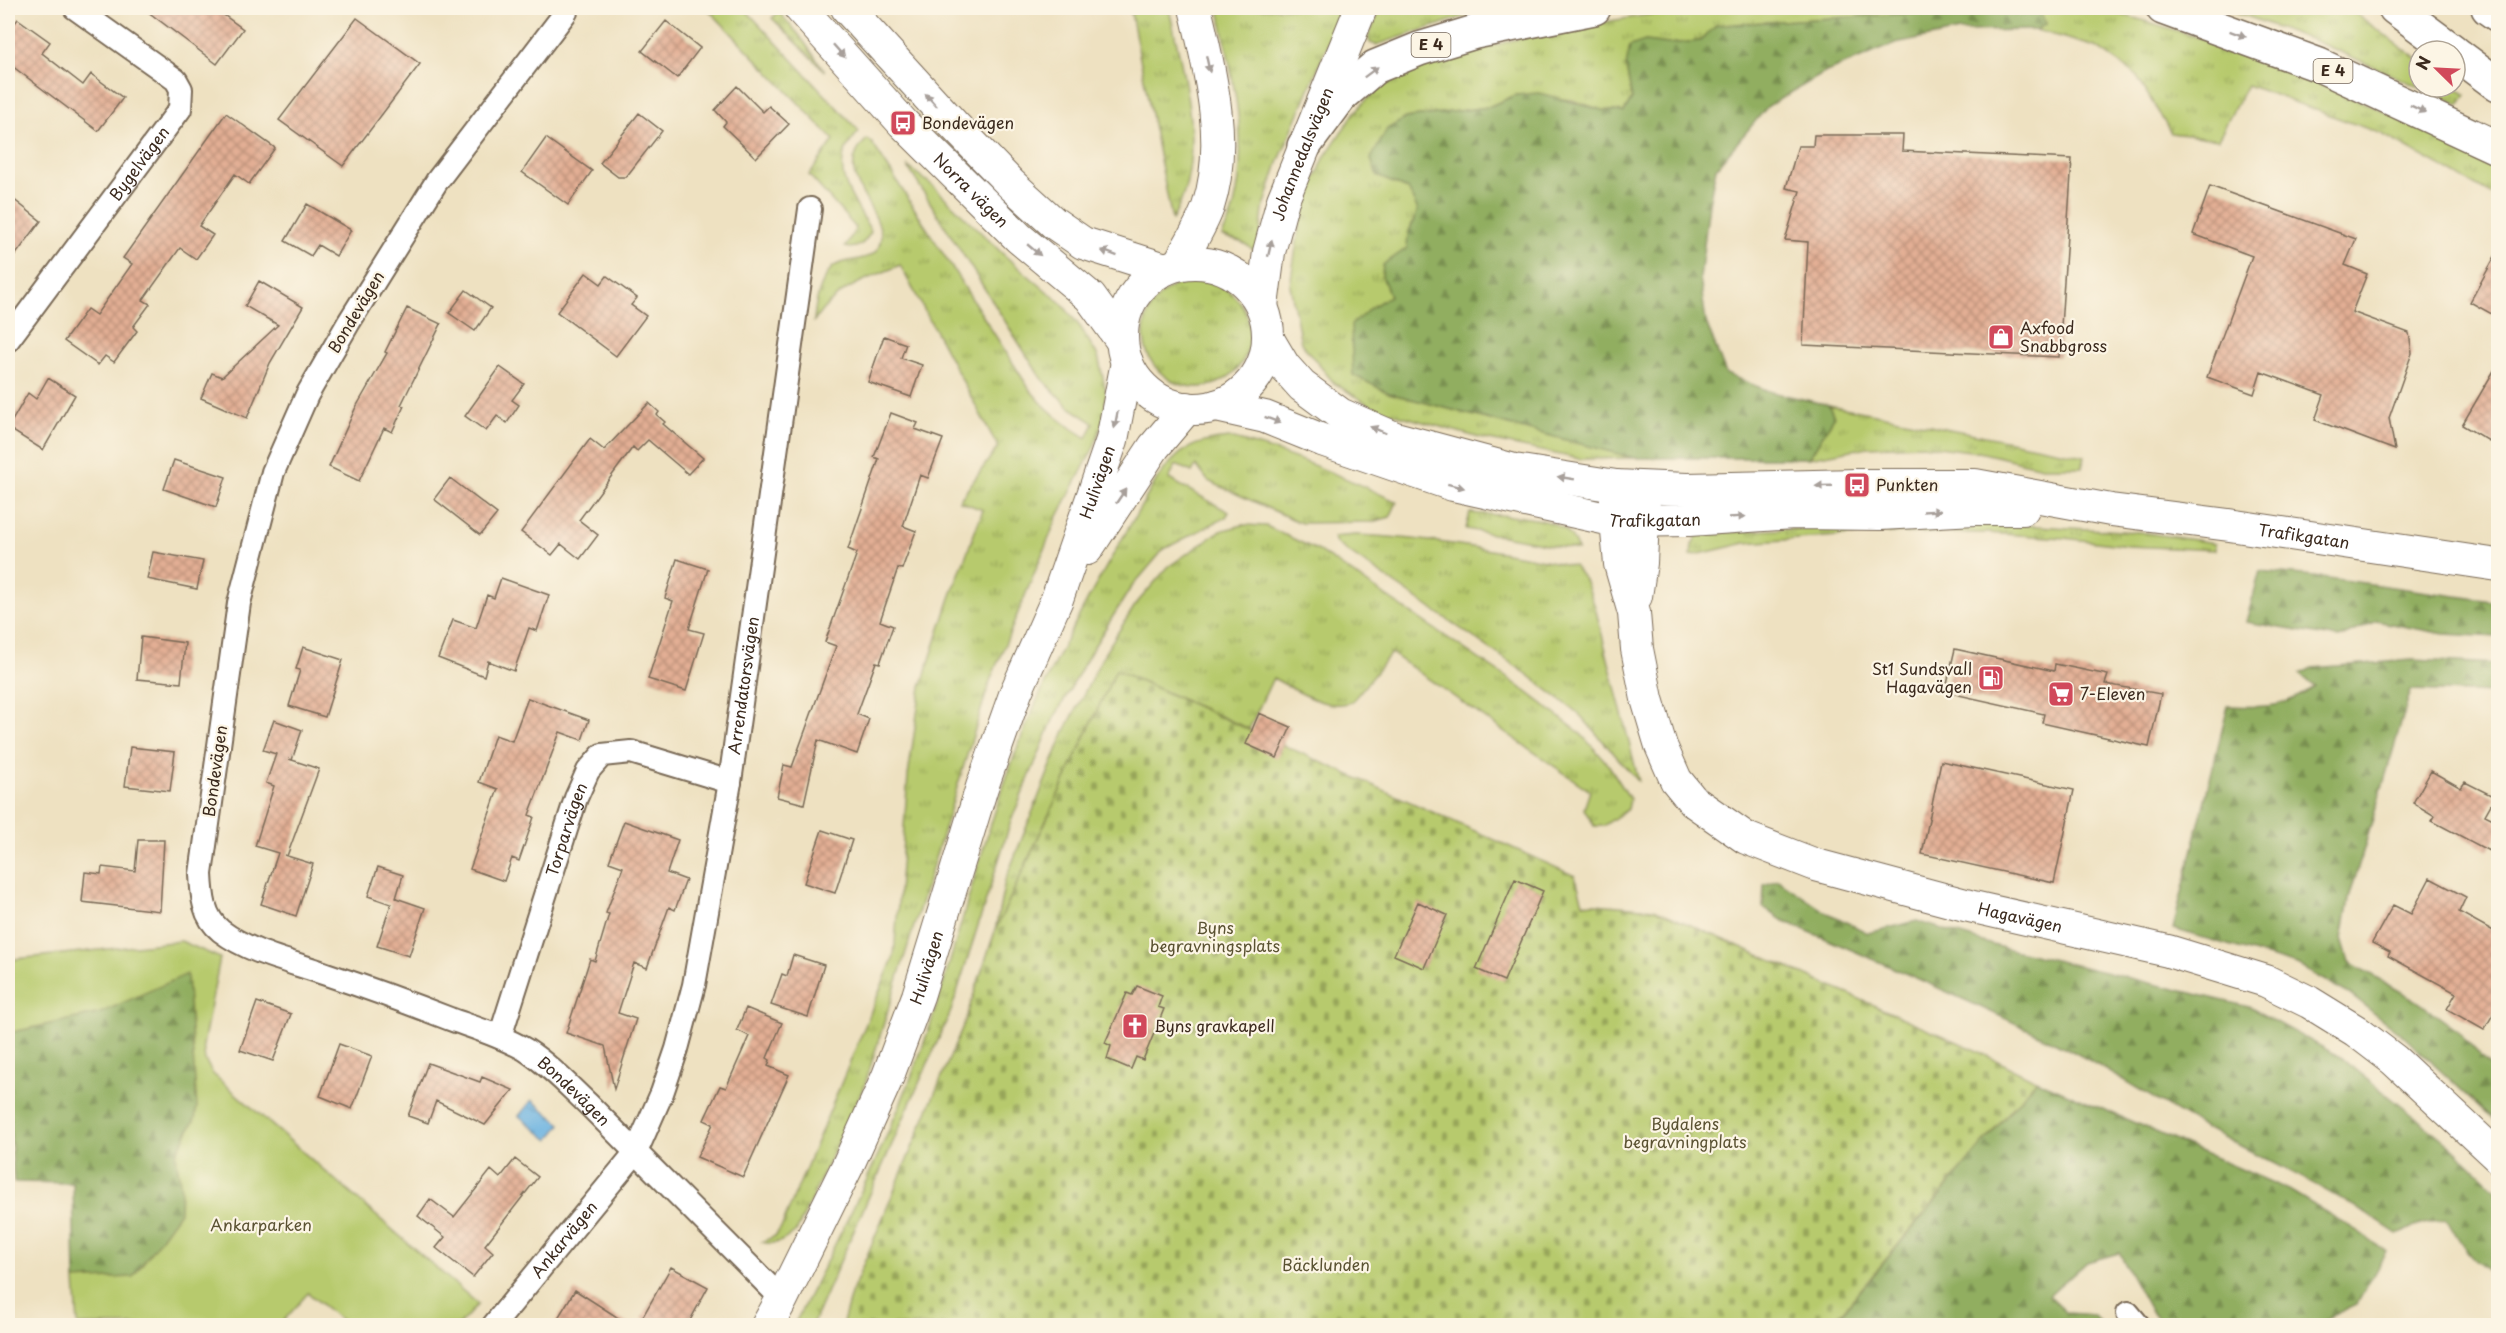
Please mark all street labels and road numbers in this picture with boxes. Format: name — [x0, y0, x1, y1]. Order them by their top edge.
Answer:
road number: E 4 — [1412, 33, 1450, 57]
road number: E 4 — [2314, 59, 2352, 83]
street label: Johannedalsvägen — [1265, 83, 1339, 223]
street label: Bygelvägen — [103, 121, 174, 205]
street label: Norra vägen — [929, 147, 1015, 232]
street label: Bondevägen — [321, 266, 389, 357]
street label: Hulivägen — [1073, 442, 1120, 522]
street label: Trafikgatan — [1607, 506, 1702, 533]
street label: Trafikgatan — [2257, 517, 2351, 554]
street label: Arrendatorsvägen — [721, 615, 764, 756]
street label: Bondevägen — [196, 724, 232, 818]
street label: Torparvägen — [539, 778, 593, 879]
street label: Hagavägen — [1976, 895, 2065, 938]
street label: Hulivägen — [903, 927, 948, 1008]
street label: Bondevägen — [533, 1050, 616, 1131]
street label: Ankarvägen — [525, 1195, 602, 1282]

